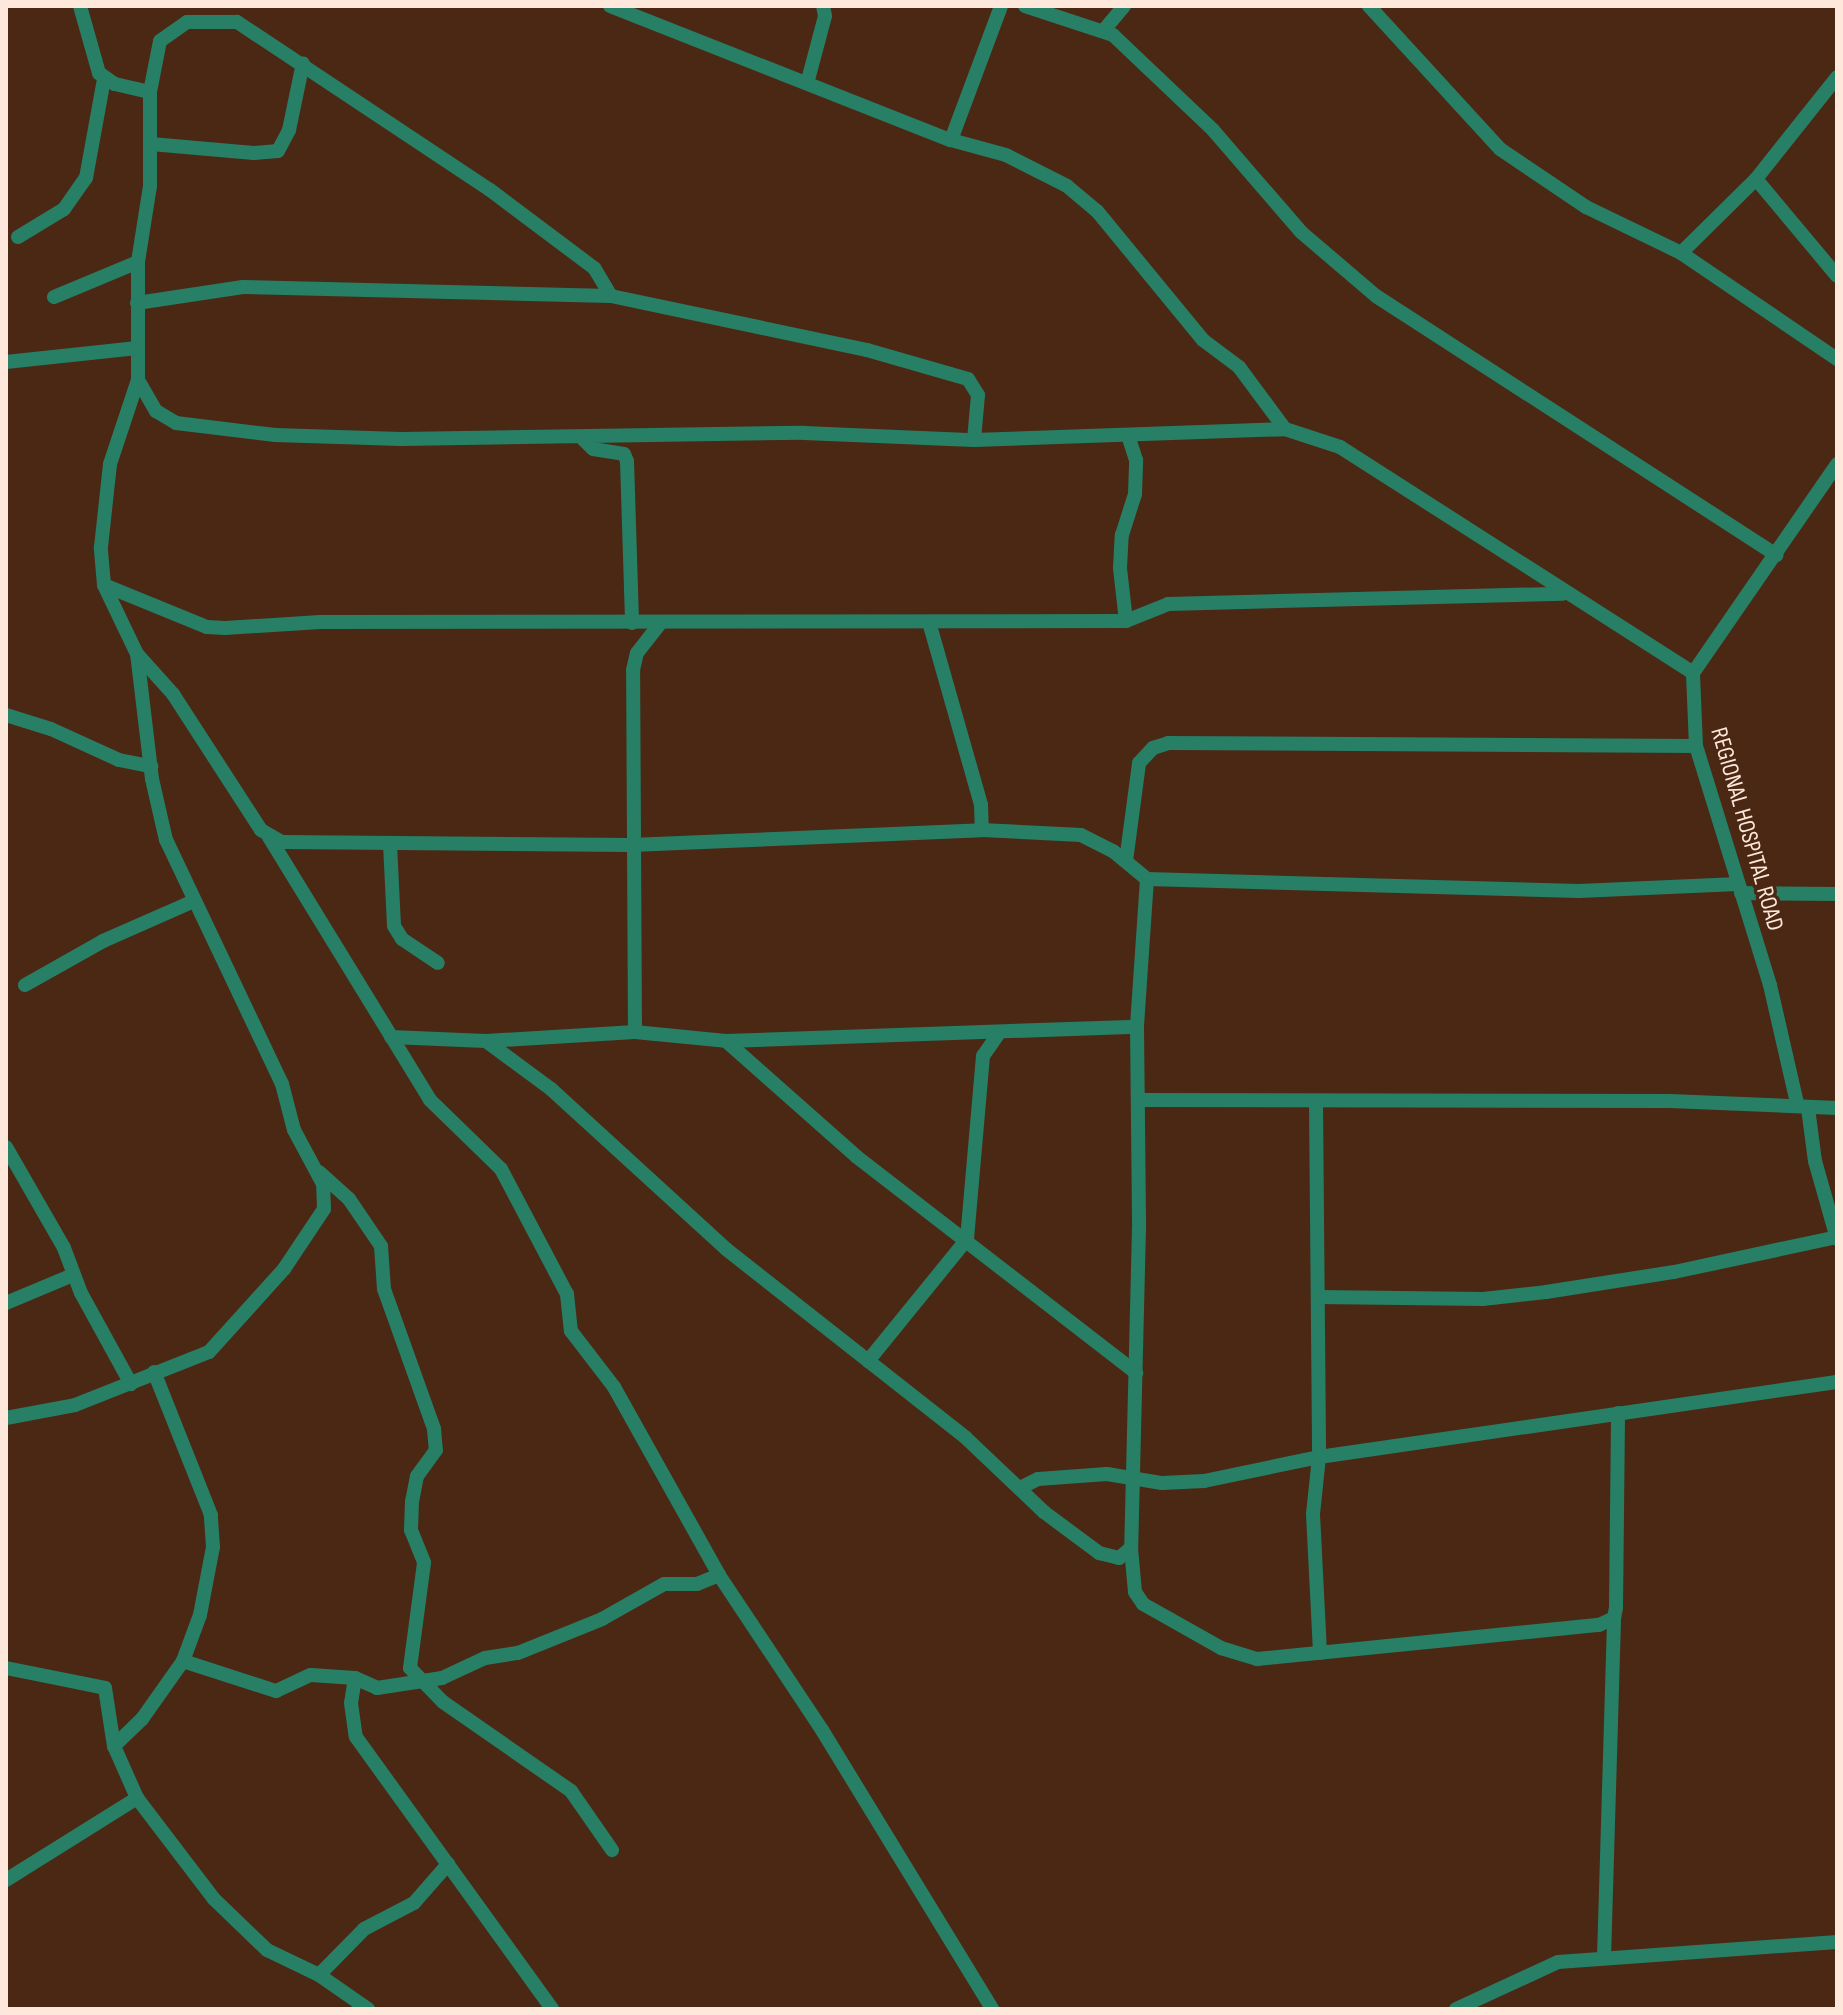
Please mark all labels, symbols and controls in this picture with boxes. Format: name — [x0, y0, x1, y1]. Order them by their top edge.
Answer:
street label: REGIONAL HOSPITAL ROAD — [1704, 724, 1790, 934]

